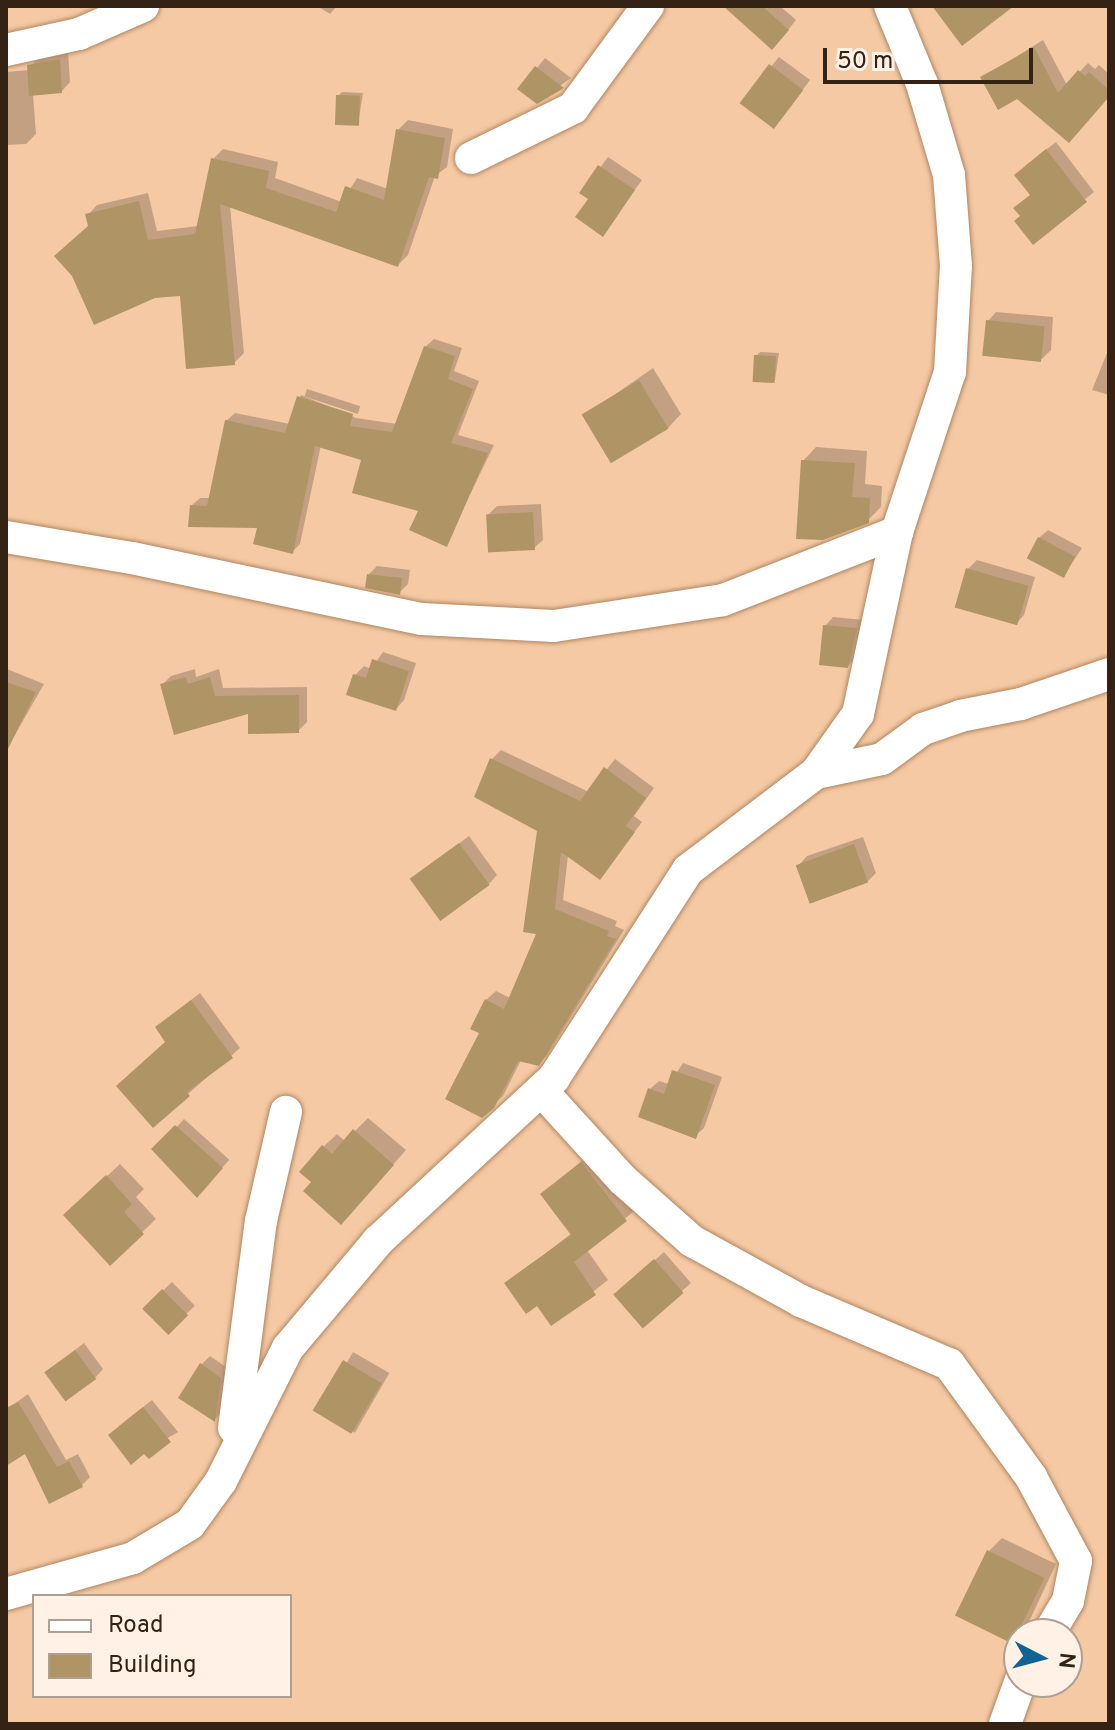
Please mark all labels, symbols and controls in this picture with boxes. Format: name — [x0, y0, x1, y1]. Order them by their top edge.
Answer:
scale bar — [827, 32, 1037, 82]
text: 50 m — [837, 47, 893, 77]
legend — [32, 1594, 292, 1698]
text: Road — [108, 1611, 164, 1641]
north arrow — [1003, 1618, 1083, 1698]
text: Building — [108, 1651, 197, 1681]
text: N — [1051, 1651, 1080, 1670]

